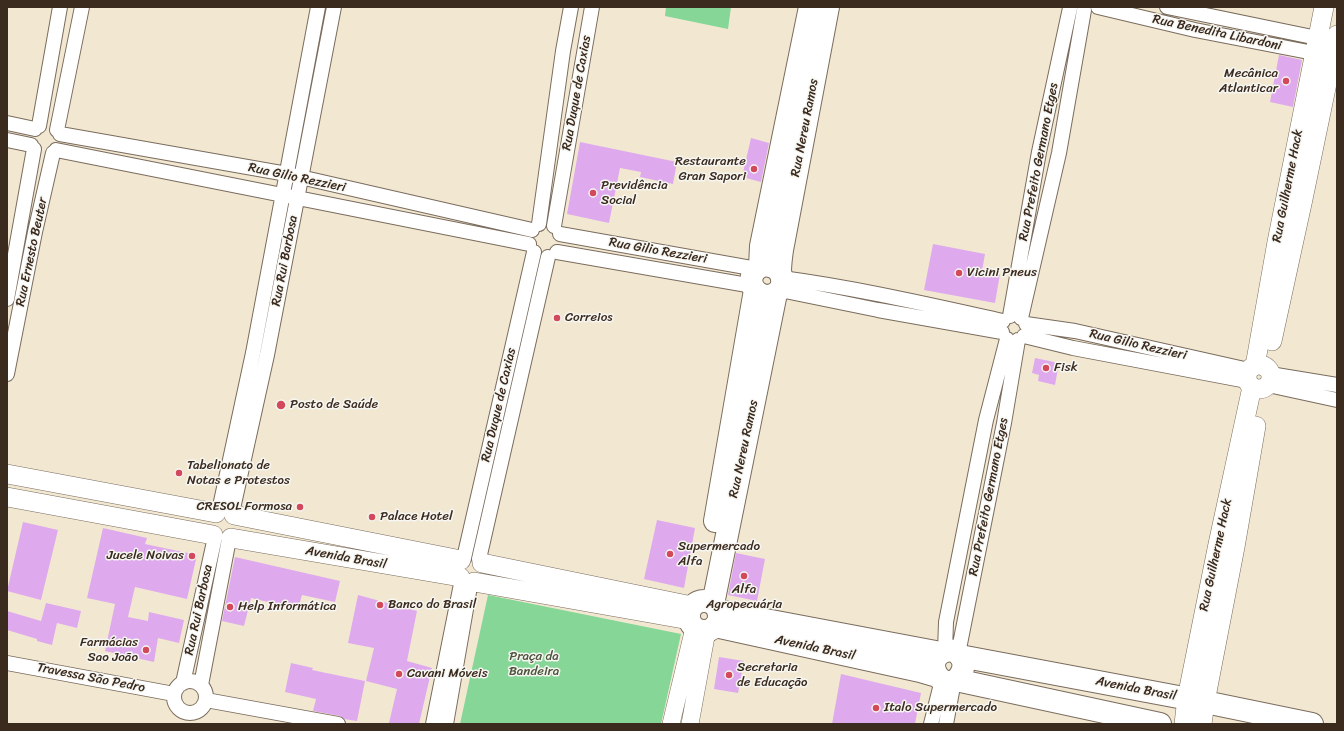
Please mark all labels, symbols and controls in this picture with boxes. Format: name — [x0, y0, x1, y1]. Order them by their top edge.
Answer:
street label: Rua Benedita Libardoni — [1151, 12, 1283, 54]
street label: Rua Duque de Caxias — [559, 34, 595, 152]
place label: Mecânica Atlanticar — [1219, 66, 1278, 97]
marker: Mecânica Atlanticar — [1281, 76, 1291, 86]
street label: Rua Nereu Ramos — [788, 78, 822, 178]
street label: Rua Prefeito Germano Etges — [1016, 82, 1062, 242]
street label: Rua Guilherme Hack — [1269, 128, 1307, 244]
place label: Restaurante Gran Sapori — [675, 154, 746, 185]
street label: Rua Gilio Rezzieri — [247, 160, 347, 196]
marker: Restaurante Gran Sapori — [749, 164, 759, 174]
place label: Previdência Social — [601, 178, 668, 209]
marker: Previdência Social — [588, 188, 598, 198]
street label: Rua Ernesto Beuter — [13, 196, 51, 308]
street label: Rua Rui Barbosa — [269, 214, 301, 308]
street label: Rua Gilio Rezzieri — [608, 235, 708, 267]
place label: Vicini Pneus — [967, 265, 1037, 281]
marker: Vicini Pneus — [954, 268, 964, 278]
place label: Correios — [565, 310, 613, 326]
marker: Correios — [552, 313, 562, 323]
street label: Rua Gilio Rezzieri — [1088, 326, 1188, 364]
street label: Rua Duque de Caxias — [478, 346, 520, 464]
place label: Fisk — [1054, 360, 1078, 376]
marker: Fisk — [1041, 363, 1051, 373]
place label: Posto de Saúde — [290, 397, 378, 413]
marker: Posto de Saúde — [275, 399, 287, 411]
street label: Rua Nereu Ramos — [726, 399, 762, 499]
street label: Rua Prefeito Germano Etges — [966, 417, 1012, 577]
place label: Tabelionato de Notas e Protestos — [187, 458, 290, 489]
marker: Tabelionato de Notas e Protestos — [174, 468, 184, 478]
street label: Rua Guilherme Hack — [1196, 497, 1236, 613]
place label: CRESOL Formosa — [197, 499, 292, 515]
marker: CRESOL Formosa — [295, 502, 305, 512]
place label: Palace Hotel — [380, 509, 453, 525]
marker: Palace Hotel — [367, 512, 377, 522]
place label: Supermercado Alfa — [678, 539, 760, 570]
street label: Avenida Brasil — [304, 543, 388, 573]
place label: Jucele Noivas — [107, 548, 184, 564]
marker: Supermercado Alfa — [665, 549, 675, 559]
marker: Jucele Noivas — [187, 551, 197, 561]
street label: Rua Rui Barbosa — [182, 563, 216, 657]
marker: Alfa Agropecuária — [739, 571, 749, 581]
place label: Alfa Agropecuária — [706, 582, 782, 613]
place label: Banco do Brasil — [388, 597, 476, 613]
place label: Help Informática — [238, 599, 336, 615]
marker: Banco do Brasil — [375, 600, 385, 610]
marker: Help Informática — [225, 602, 235, 612]
street label: Avenida Brasil — [773, 632, 857, 664]
place label: Farmácias Sao João — [80, 635, 138, 666]
marker: Farmácias Sao João — [141, 645, 151, 655]
park label: Praça da Bandeira — [509, 649, 559, 680]
street label: Travessa São Pedro — [36, 660, 146, 696]
place label: Secretaria de Educação — [737, 660, 807, 691]
place label: Cavani Móveis — [407, 666, 488, 682]
marker: Cavani Móveis — [394, 669, 404, 679]
marker: Secretaria de Educação — [724, 670, 734, 680]
street label: Avenida Brasil — [1094, 674, 1178, 704]
place label: Italo Supermercado — [884, 700, 997, 716]
marker: Italo Supermercado — [871, 703, 881, 713]

